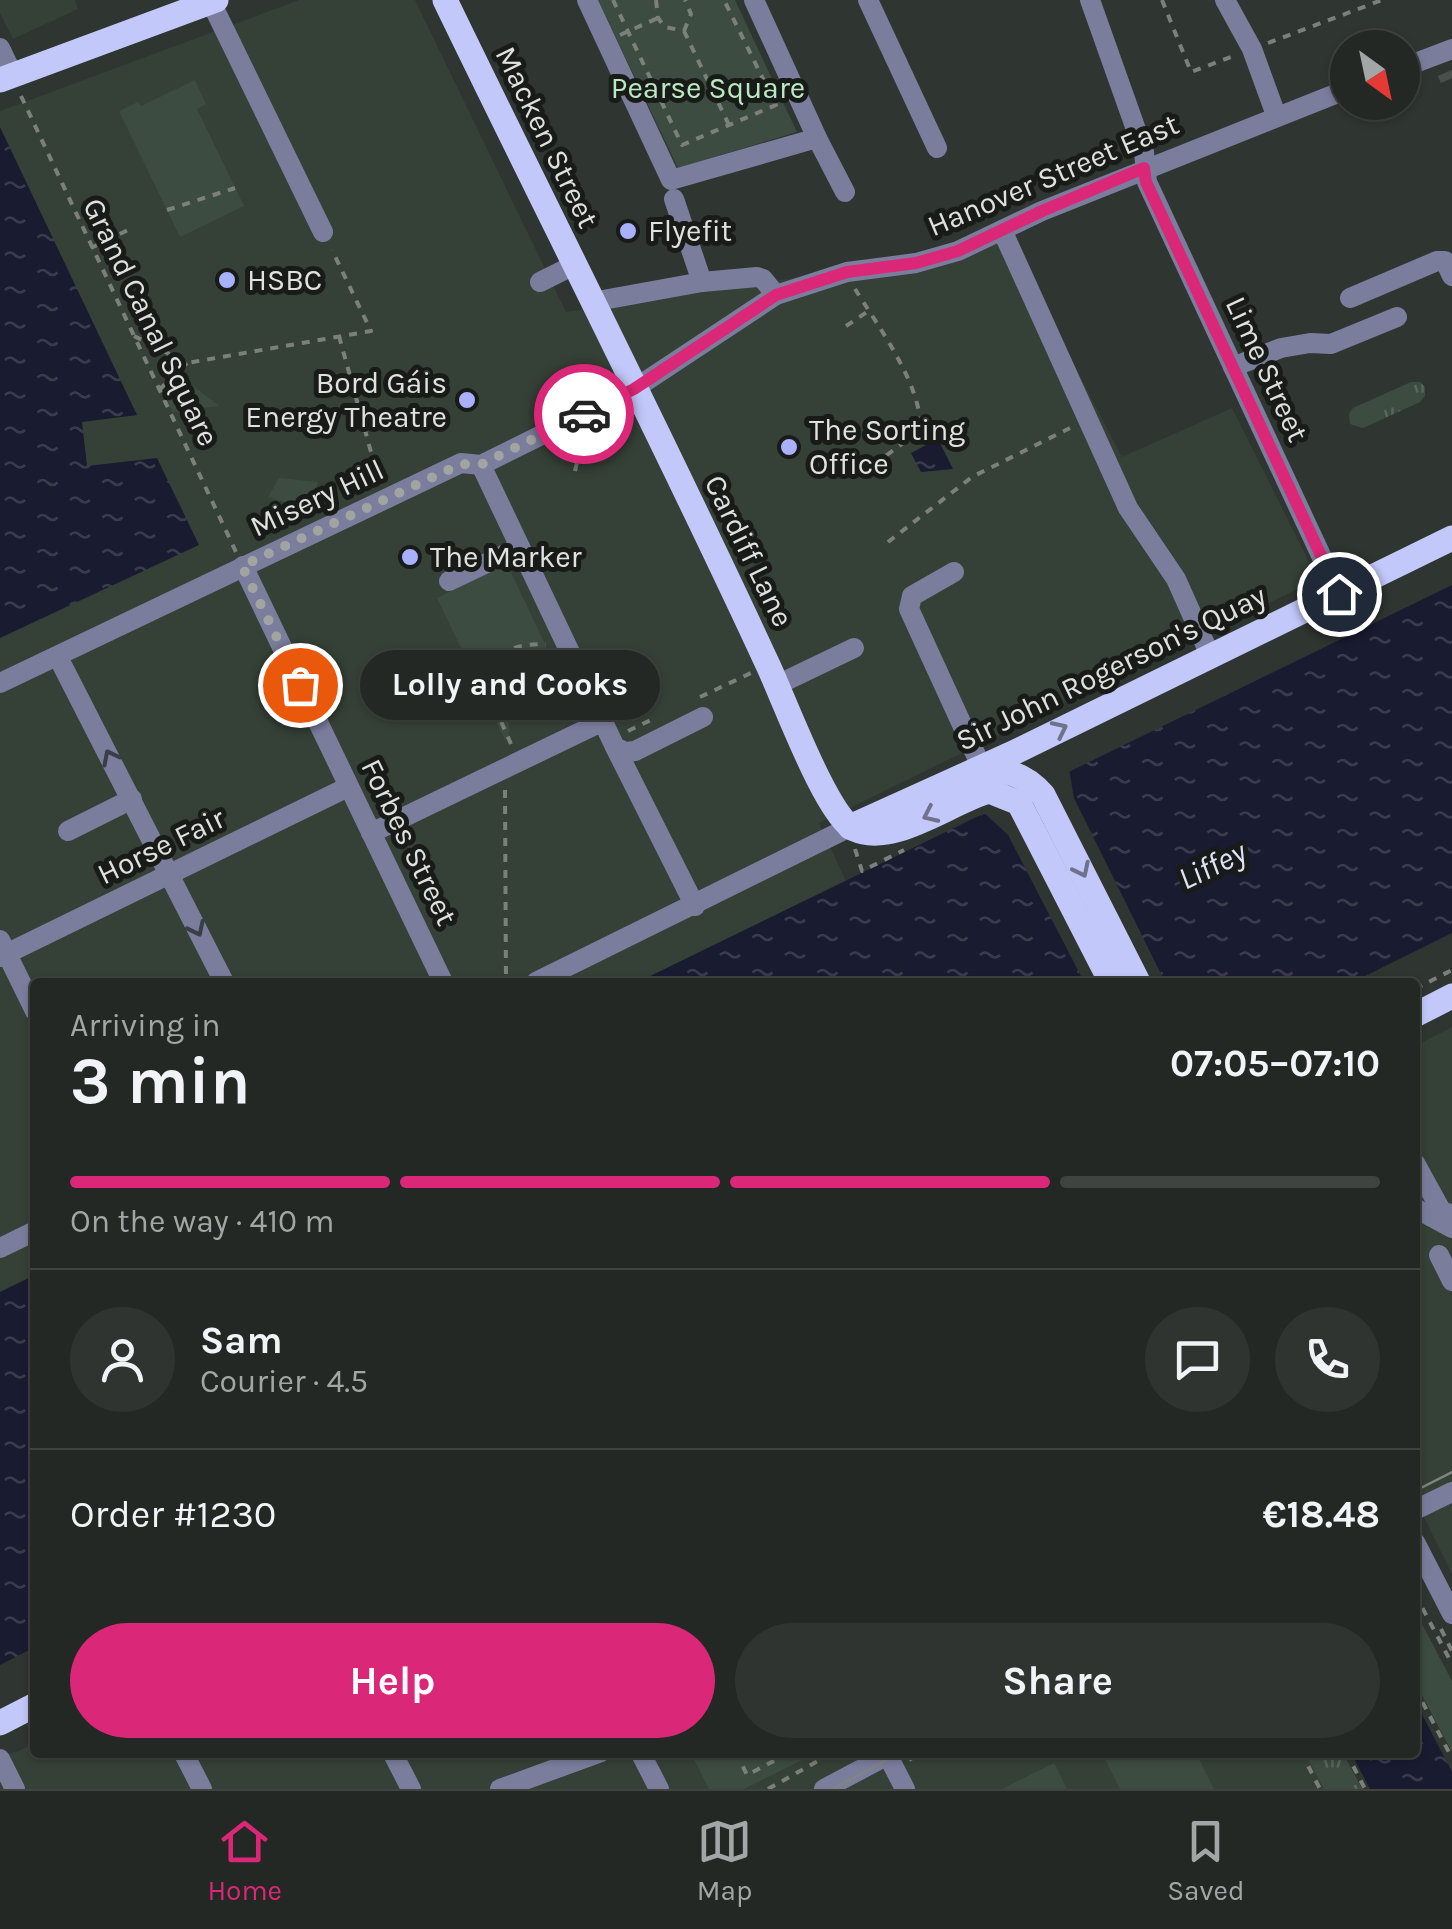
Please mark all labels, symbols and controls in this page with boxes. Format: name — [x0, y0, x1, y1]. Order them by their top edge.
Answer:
north arrow — [1330, 30, 1420, 120]
map controls — [1330, 30, 1420, 120]
street label: Macken Street — [488, 40, 606, 234]
park label: Pearse Square — [611, 70, 805, 106]
street label: Hanover Street East — [922, 106, 1184, 244]
street label: Grand Canal Square — [75, 192, 227, 452]
place label: Flyefit — [648, 213, 732, 249]
marker: Flyefit — [617, 220, 639, 242]
place label: HSBC — [247, 262, 322, 298]
marker: HSBC — [216, 269, 238, 291]
street label: Lime Street — [1218, 291, 1316, 447]
courier — [534, 364, 634, 464]
place label: Bord Gáis Energy Theatre — [245, 365, 447, 435]
icon: car — [557, 387, 612, 442]
marker: Bord Gáis Energy Theatre — [456, 389, 478, 411]
place label: The Sorting Office — [809, 412, 965, 482]
marker: The Sorting Office — [778, 436, 800, 458]
street label: Misery Hill — [244, 451, 390, 545]
street label: Cardiff Lane — [697, 469, 801, 633]
place label: The Marker — [430, 539, 582, 575]
marker: The Marker — [399, 546, 421, 568]
pin — [1297, 552, 1382, 637]
icon: home — [1312, 567, 1367, 622]
street label: Sir John Rogerson's Quay — [950, 577, 1272, 759]
pin — [258, 643, 343, 728]
callout: Lolly and Cooks — [360, 650, 660, 720]
icon: bag — [273, 658, 328, 713]
text: Lolly and Cooks — [392, 666, 628, 703]
one-way arrow — [1050, 722, 1068, 742]
one-way arrow — [103, 749, 122, 767]
street label: Forbes Street — [353, 753, 465, 931]
street label: Horse Fair — [92, 800, 231, 892]
one-way arrow — [923, 803, 941, 823]
water label: Liffey — [1172, 833, 1253, 898]
one-way arrow — [1070, 860, 1089, 878]
one-way arrow — [185, 918, 205, 936]
text: Arriving in — [70, 1007, 221, 1044]
text: 07:05–07:10 — [1170, 1041, 1380, 1086]
text: 3 min — [70, 1043, 250, 1119]
text: On the way · 410 m — [70, 1203, 335, 1240]
button: person — [70, 1307, 175, 1412]
button: chat — [1145, 1307, 1250, 1412]
button: phone — [1275, 1307, 1380, 1412]
text: Sam — [200, 1318, 283, 1363]
text: Courier · 4.5 — [200, 1363, 368, 1400]
text: Order #1230 — [70, 1492, 276, 1537]
text: €18.48 — [1262, 1492, 1380, 1537]
button: Help — [70, 1623, 715, 1738]
button: Share — [735, 1623, 1380, 1738]
tab: Home — [207, 1814, 282, 1907]
tab: Map — [697, 1814, 752, 1907]
tab: Saved — [1167, 1814, 1245, 1907]

